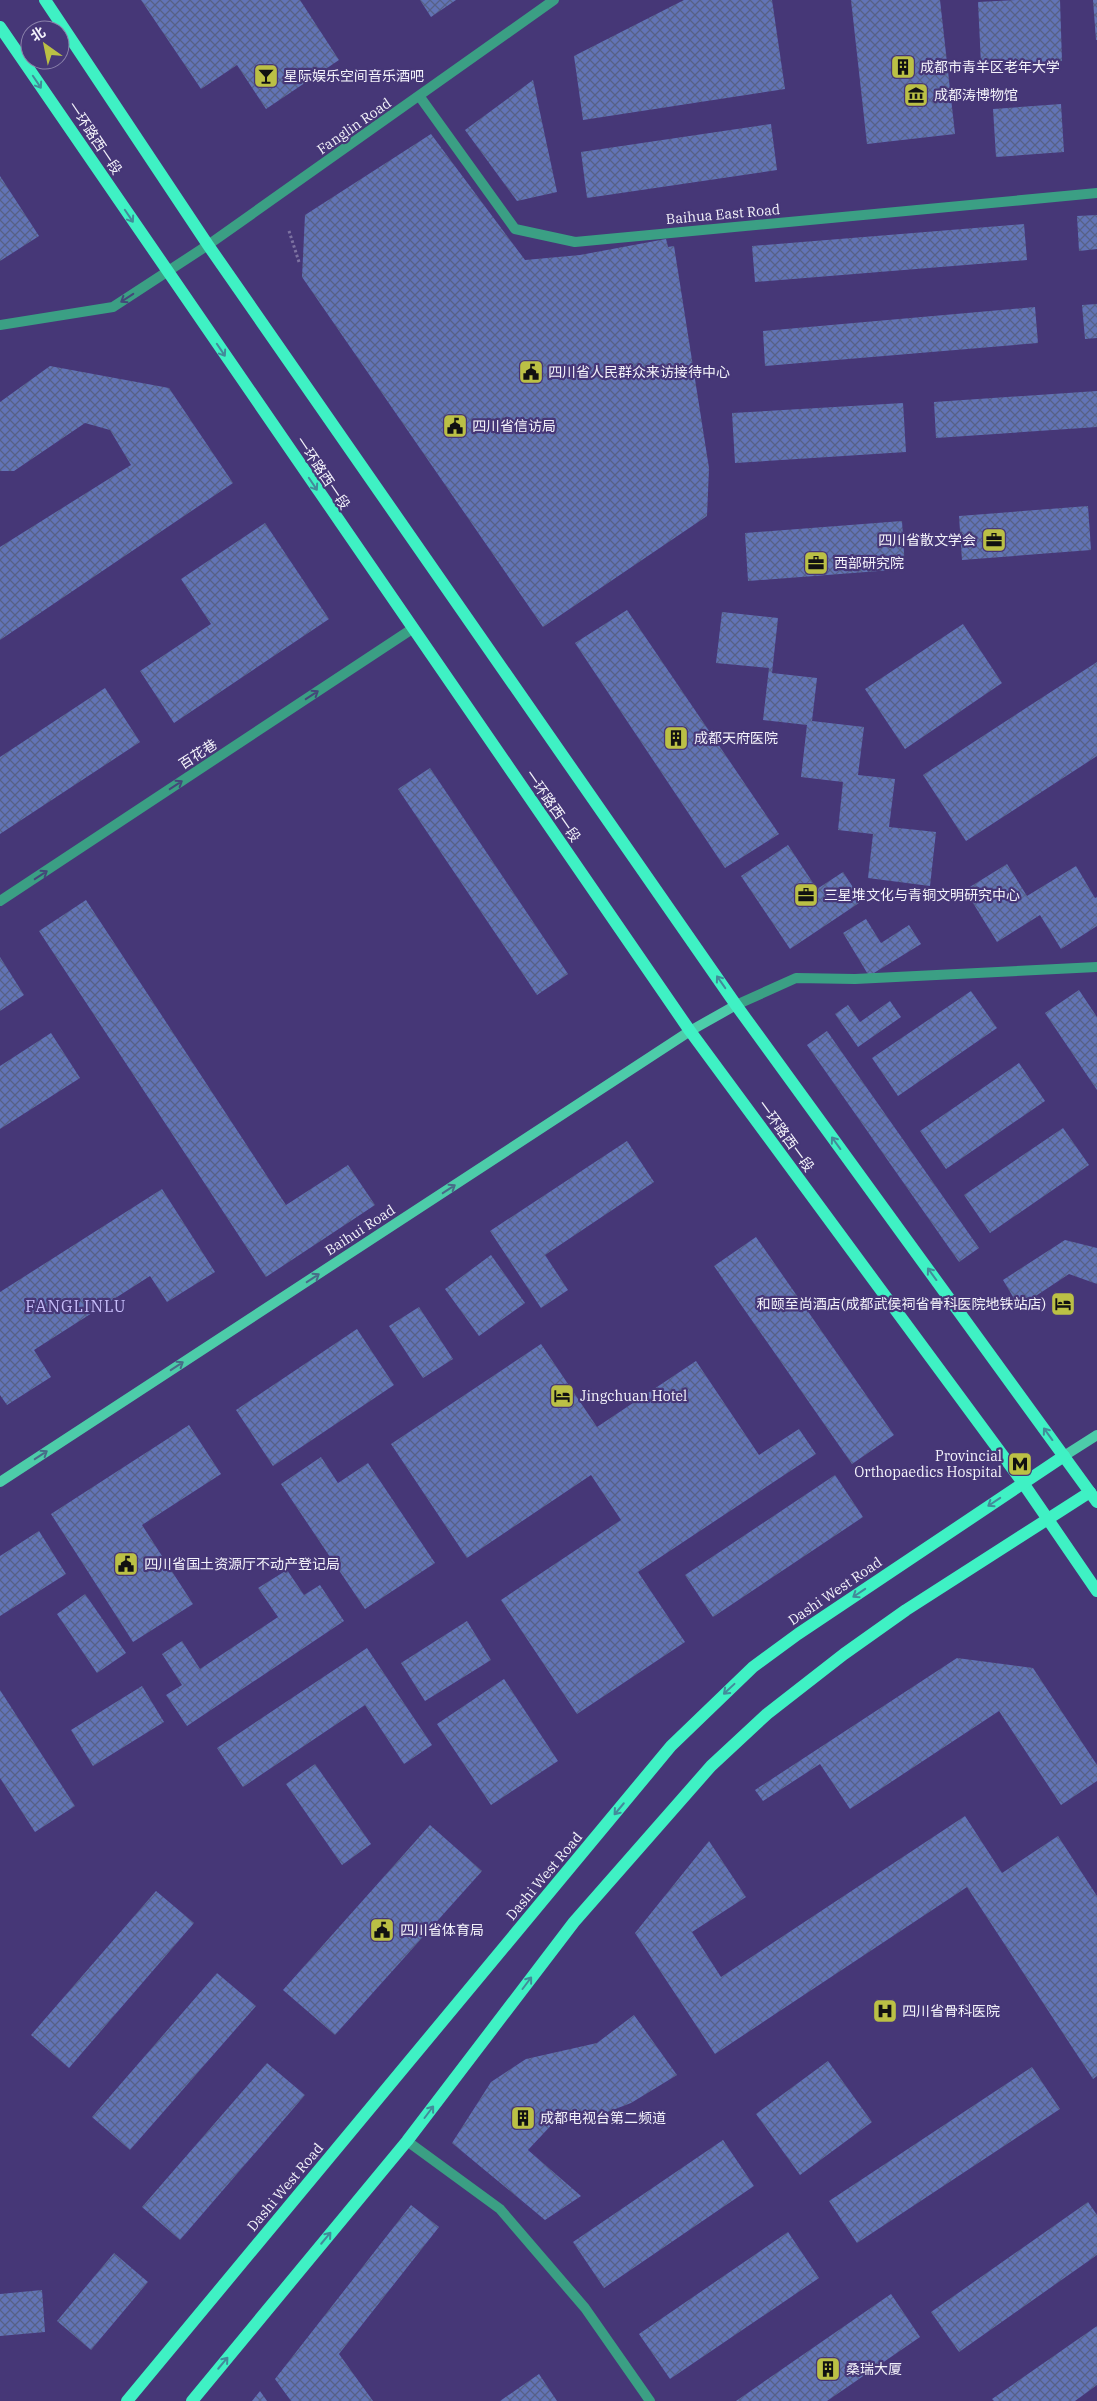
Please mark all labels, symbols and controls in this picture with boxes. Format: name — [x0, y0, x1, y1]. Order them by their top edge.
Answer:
north arrow — [20, 20, 70, 70]
text: 北 — [27, 23, 49, 45]
building icon: 成都市青羊区老年大学 — [890, 54, 916, 80]
place label: 成都市青羊区老年大学 — [920, 58, 1060, 76]
bar icon: 星际娱乐空间音乐酒吧 — [253, 63, 279, 89]
place label: 星际娱乐空间音乐酒吧 — [284, 67, 424, 85]
one-way arrow — [32, 74, 42, 88]
museum icon: 成都涛博物馆 — [903, 82, 929, 108]
place label: 成都涛博物馆 — [934, 86, 1018, 104]
street label: Fanglin Road — [313, 94, 395, 158]
street label: 一环路西一段 — [64, 98, 126, 178]
street label: Baihua East Road — [665, 200, 781, 228]
one-way arrow — [124, 209, 134, 223]
one-way arrow — [120, 293, 134, 303]
one-way arrow — [216, 343, 226, 357]
public building icon: 四川省人民群众来访接待中心 — [518, 359, 544, 385]
place label: 四川省人民群众来访接待中心 — [548, 363, 730, 381]
public building icon: 四川省信访局 — [442, 413, 468, 439]
place label: 四川省信访局 — [472, 417, 556, 435]
street label: 一环路西一段 — [292, 433, 354, 513]
one-way arrow — [308, 477, 318, 491]
office icon: 四川省散文学会 — [981, 527, 1007, 553]
place label: 四川省散文学会 — [878, 531, 976, 549]
office icon: 西部研究院 — [803, 550, 829, 576]
place label: 西部研究院 — [834, 554, 904, 572]
one-way arrow — [305, 690, 319, 701]
building icon: 成都天府医院 — [663, 725, 689, 751]
place label: 成都天府医院 — [694, 729, 778, 747]
street label: 百花巷 — [175, 735, 221, 773]
street label: 一环路西一段 — [522, 766, 584, 846]
one-way arrow — [169, 780, 183, 790]
one-way arrow — [33, 869, 47, 879]
office icon: 三星堆文化与青铜文明研究中心 — [793, 882, 819, 908]
place label: 三星堆文化与青铜文明研究中心 — [824, 886, 1020, 904]
one-way arrow — [716, 976, 726, 990]
street label: 一环路西一段 — [754, 1097, 818, 1175]
one-way arrow — [831, 1136, 842, 1150]
one-way arrow — [442, 1183, 456, 1194]
street label: Baihui Road — [322, 1200, 399, 1259]
one-way arrow — [927, 1267, 937, 1281]
one-way arrow — [306, 1272, 320, 1283]
hotel icon: 和颐至尚酒店(成都武侯祠省骨科医院地铁站店) — [1050, 1291, 1076, 1317]
place label: 和颐至尚酒店(成都武侯祠省骨科医院地铁站店) — [757, 1295, 1046, 1313]
district label: FANGLINLU — [25, 1296, 127, 1316]
one-way arrow — [170, 1361, 184, 1372]
hotel icon: Jingchuan Hotel — [549, 1383, 575, 1409]
place label: Jingchuan Hotel — [580, 1387, 687, 1405]
one-way arrow — [1043, 1427, 1053, 1441]
place label: Provincial Orthopaedics Hospital — [854, 1447, 1002, 1481]
one-way arrow — [33, 1450, 47, 1460]
metro station icon: Provincial Orthopaedics Hospital — [1007, 1451, 1033, 1477]
one-way arrow — [987, 1497, 1001, 1508]
public building icon: 四川省国土资源厅不动产登记局 — [113, 1551, 139, 1577]
street label: Dashi West Road — [785, 1553, 886, 1629]
place label: 四川省国土资源厅不动产登记局 — [144, 1555, 340, 1573]
one-way arrow — [852, 1588, 866, 1598]
one-way arrow — [722, 1683, 735, 1695]
one-way arrow — [614, 1802, 625, 1815]
street label: Dashi West Road — [502, 1828, 586, 1924]
public building icon: 四川省体育局 — [369, 1917, 395, 1943]
place label: 四川省体育局 — [400, 1921, 484, 1939]
one-way arrow — [522, 1977, 533, 1990]
hospital icon: 四川省骨科医院 — [872, 1998, 898, 2024]
place label: 四川省骨科医院 — [902, 2002, 1000, 2020]
building icon: 成都电视台第二频道 — [510, 2105, 536, 2131]
one-way arrow — [423, 2106, 434, 2119]
place label: 成都电视台第二频道 — [540, 2109, 666, 2127]
street label: Dashi West Road — [243, 2139, 327, 2235]
one-way arrow — [321, 2232, 332, 2245]
building icon: 桑瑞大厦 — [815, 2356, 841, 2382]
one-way arrow — [217, 2357, 228, 2370]
place label: 桑瑞大厦 — [846, 2360, 902, 2378]

